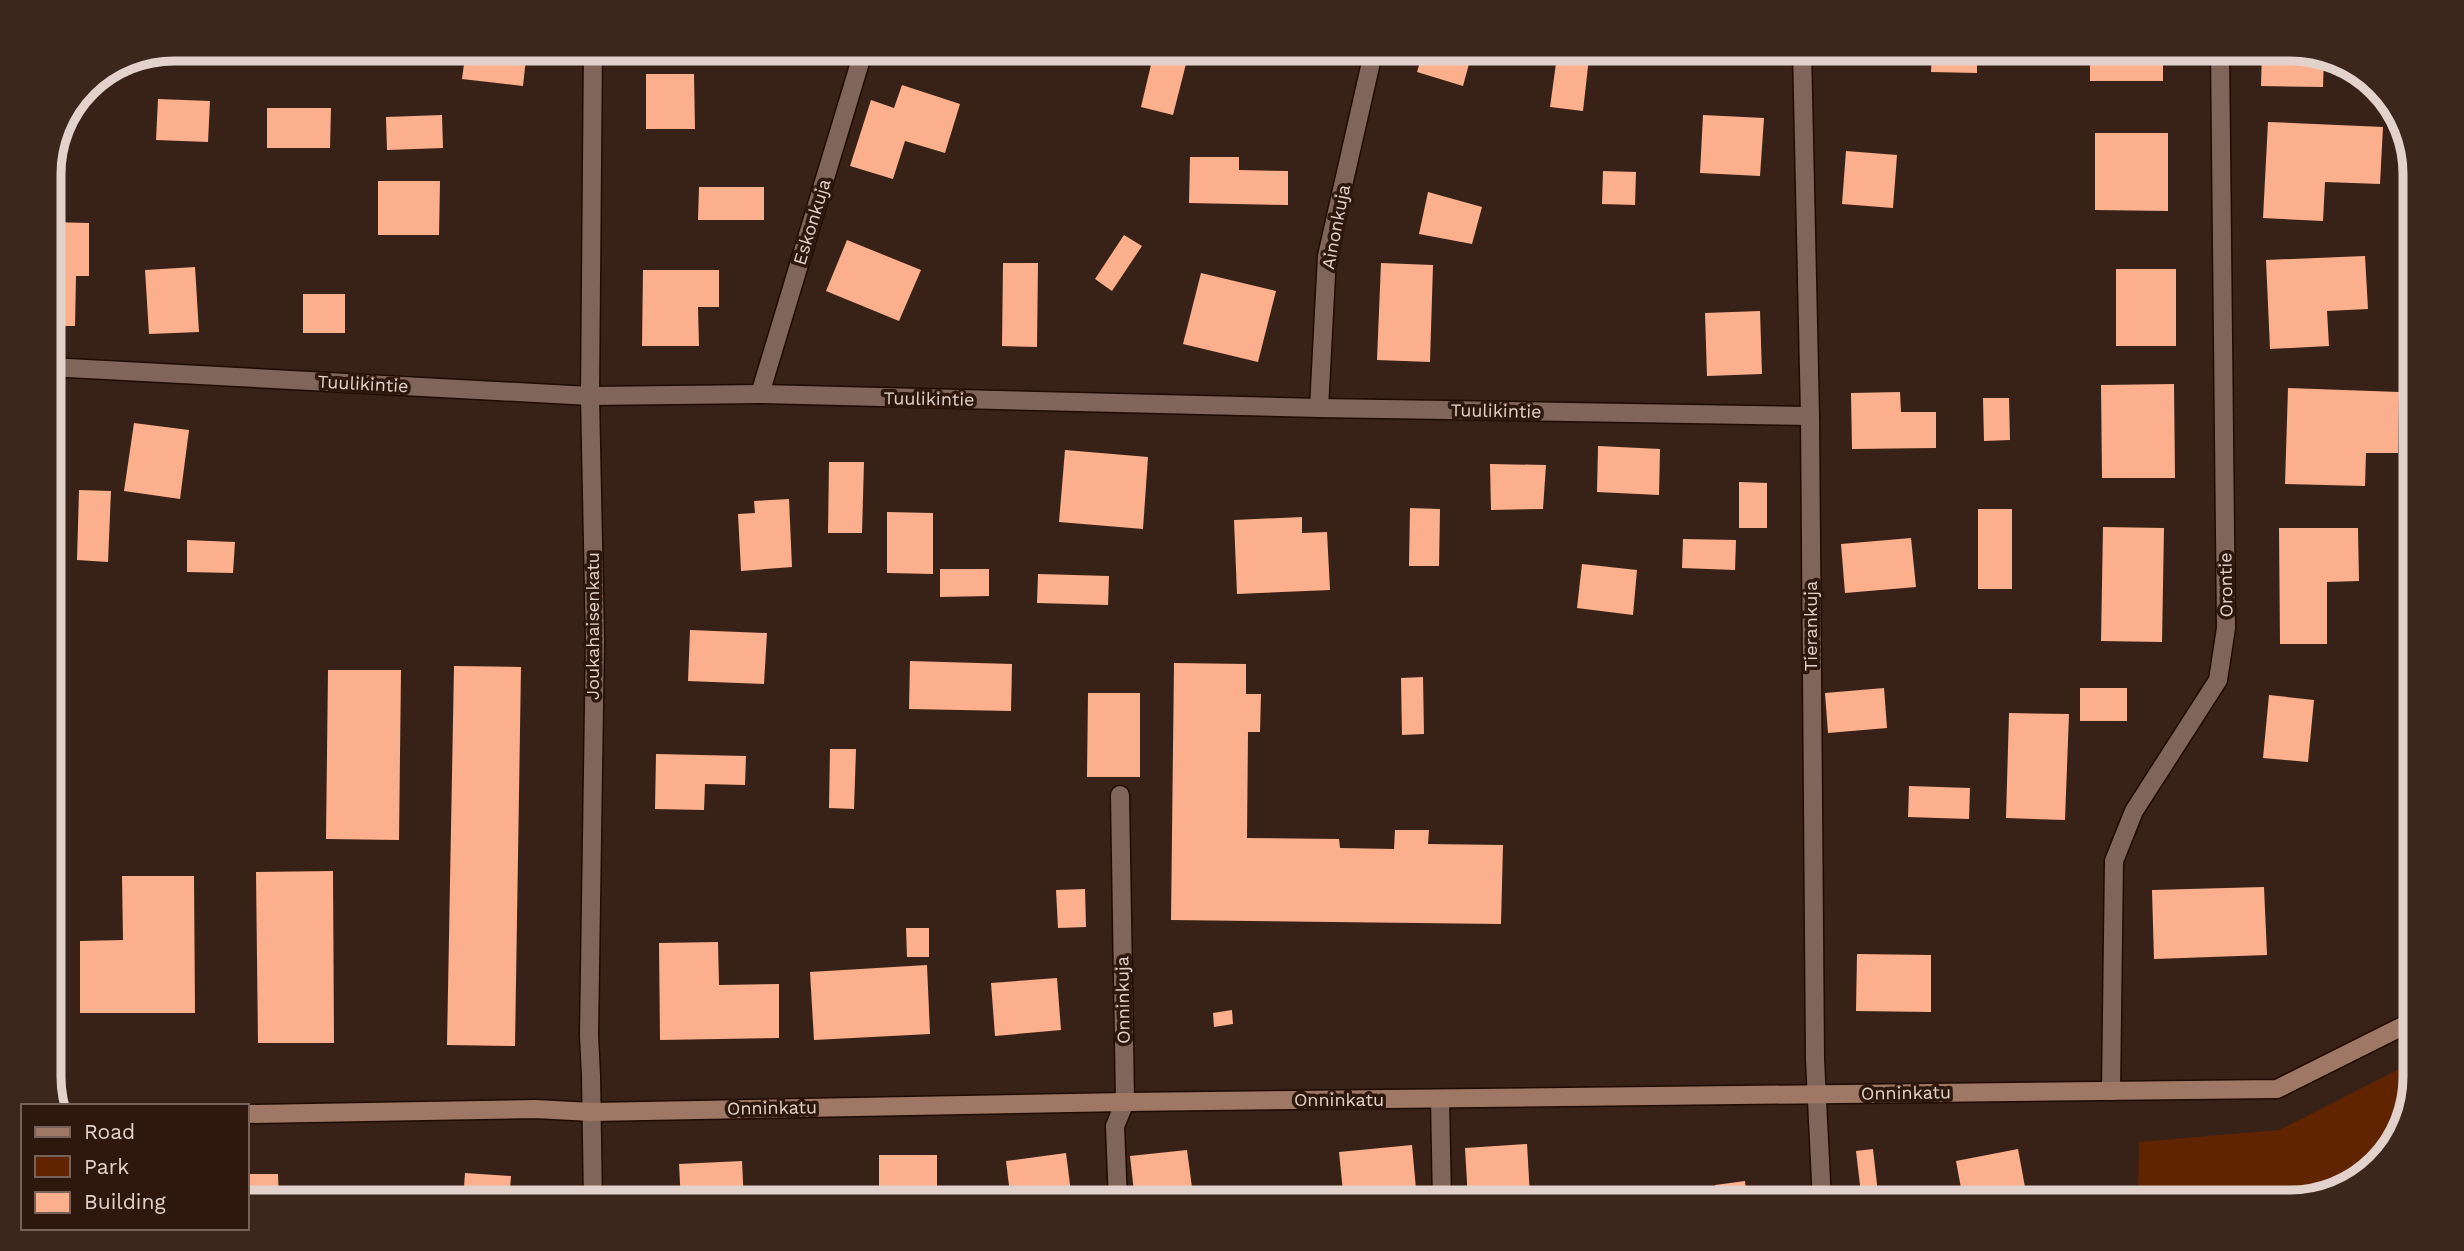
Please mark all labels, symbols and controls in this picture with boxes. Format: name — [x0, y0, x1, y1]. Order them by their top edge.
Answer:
street label: Eskonkuja — [788, 176, 835, 268]
street label: Ainonkuja — [1317, 183, 1354, 271]
street label: Tuulikintie — [317, 371, 409, 396]
street label: Tuulikintie — [883, 387, 975, 410]
street label: Tuulikintie — [1450, 399, 1542, 422]
street label: Joukahaisenkatu — [582, 552, 603, 700]
street label: Orontie — [2214, 552, 2237, 618]
street label: Tierankuja — [1800, 581, 1821, 671]
street label: Onninkuja — [1111, 956, 1134, 1044]
street label: Onninkatu — [1861, 1081, 1951, 1104]
street label: Onninkatu — [1294, 1089, 1384, 1110]
street label: Onninkatu — [727, 1096, 817, 1119]
legend — [21, 1104, 248, 1230]
text: Road — [84, 1119, 135, 1144]
text: Park — [84, 1154, 129, 1179]
text: Building — [84, 1189, 166, 1214]

